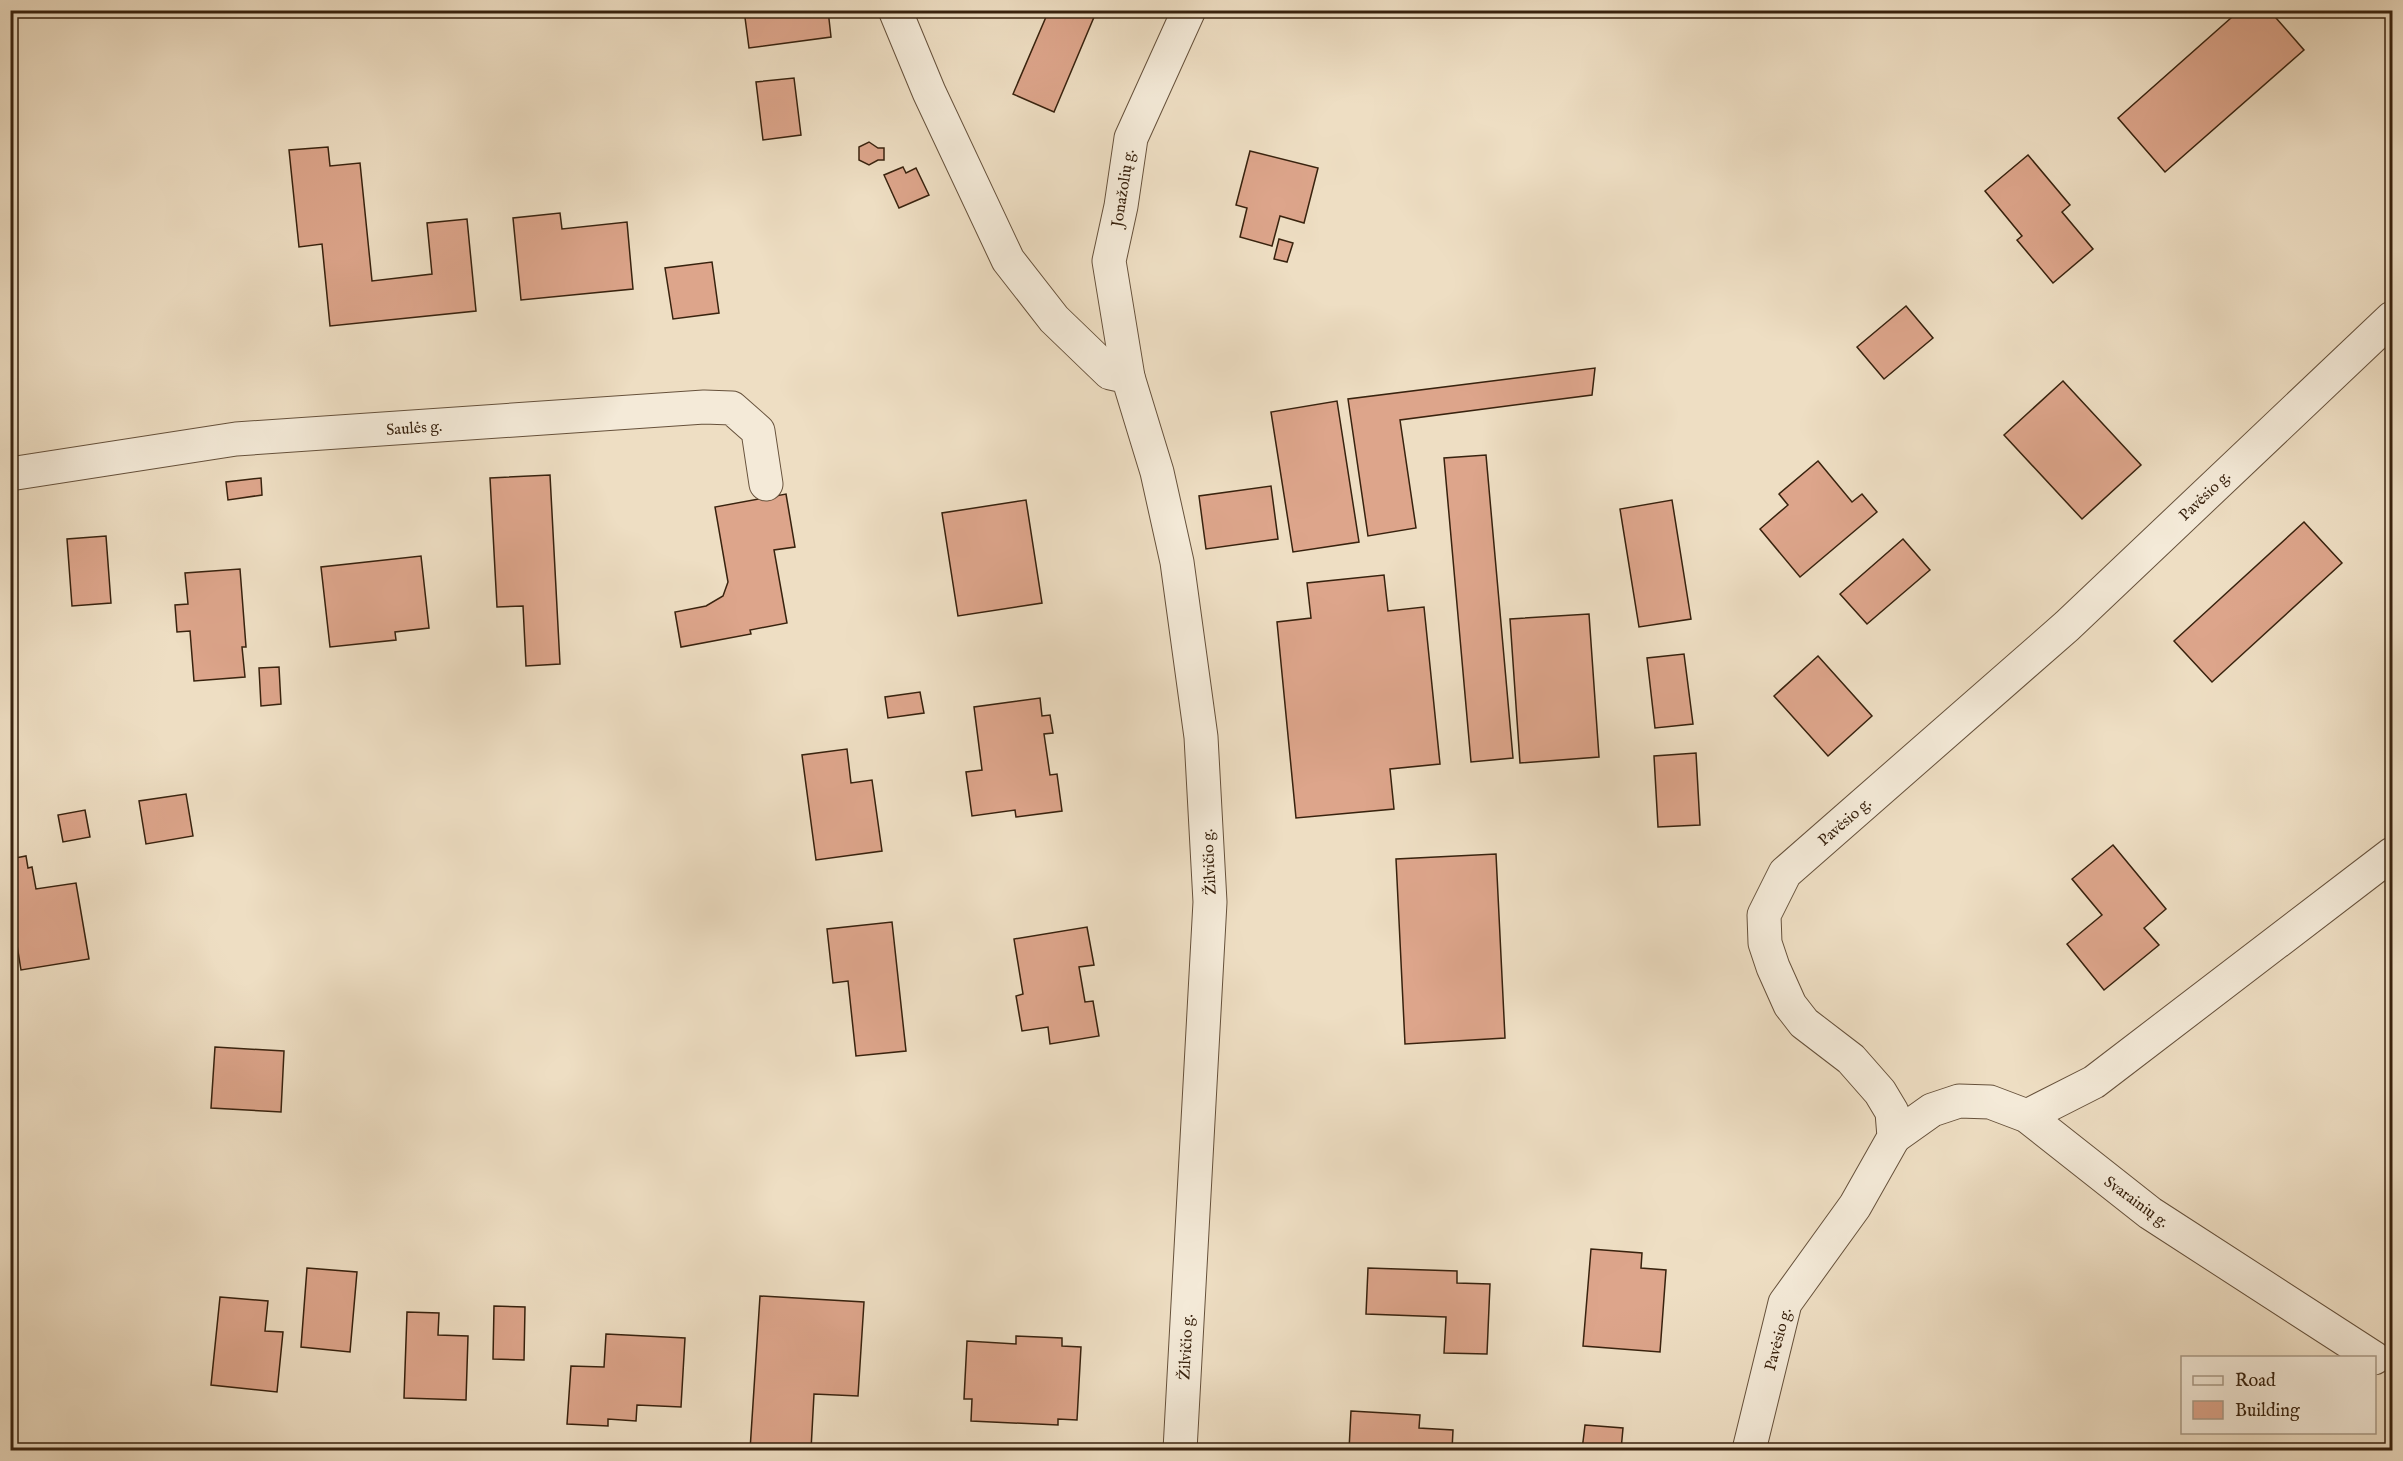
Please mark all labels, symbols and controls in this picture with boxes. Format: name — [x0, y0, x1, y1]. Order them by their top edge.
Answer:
street label: Jonažolių g. — [1108, 148, 1140, 231]
street label: Saulės g. — [385, 417, 443, 441]
street label: Pavėsio g. — [2175, 467, 2235, 526]
street label: Pavėsio g. — [1815, 794, 1876, 851]
street label: Žilvičio g. — [1197, 828, 1222, 896]
street label: Svarainių g. — [2099, 1172, 2172, 1233]
street label: Pavėsio g. — [1761, 1306, 1797, 1373]
street label: Žilvičio g. — [1174, 1313, 1199, 1381]
legend — [2181, 1356, 2376, 1434]
text: Road — [2235, 1370, 2276, 1393]
text: Building — [2235, 1400, 2300, 1423]

